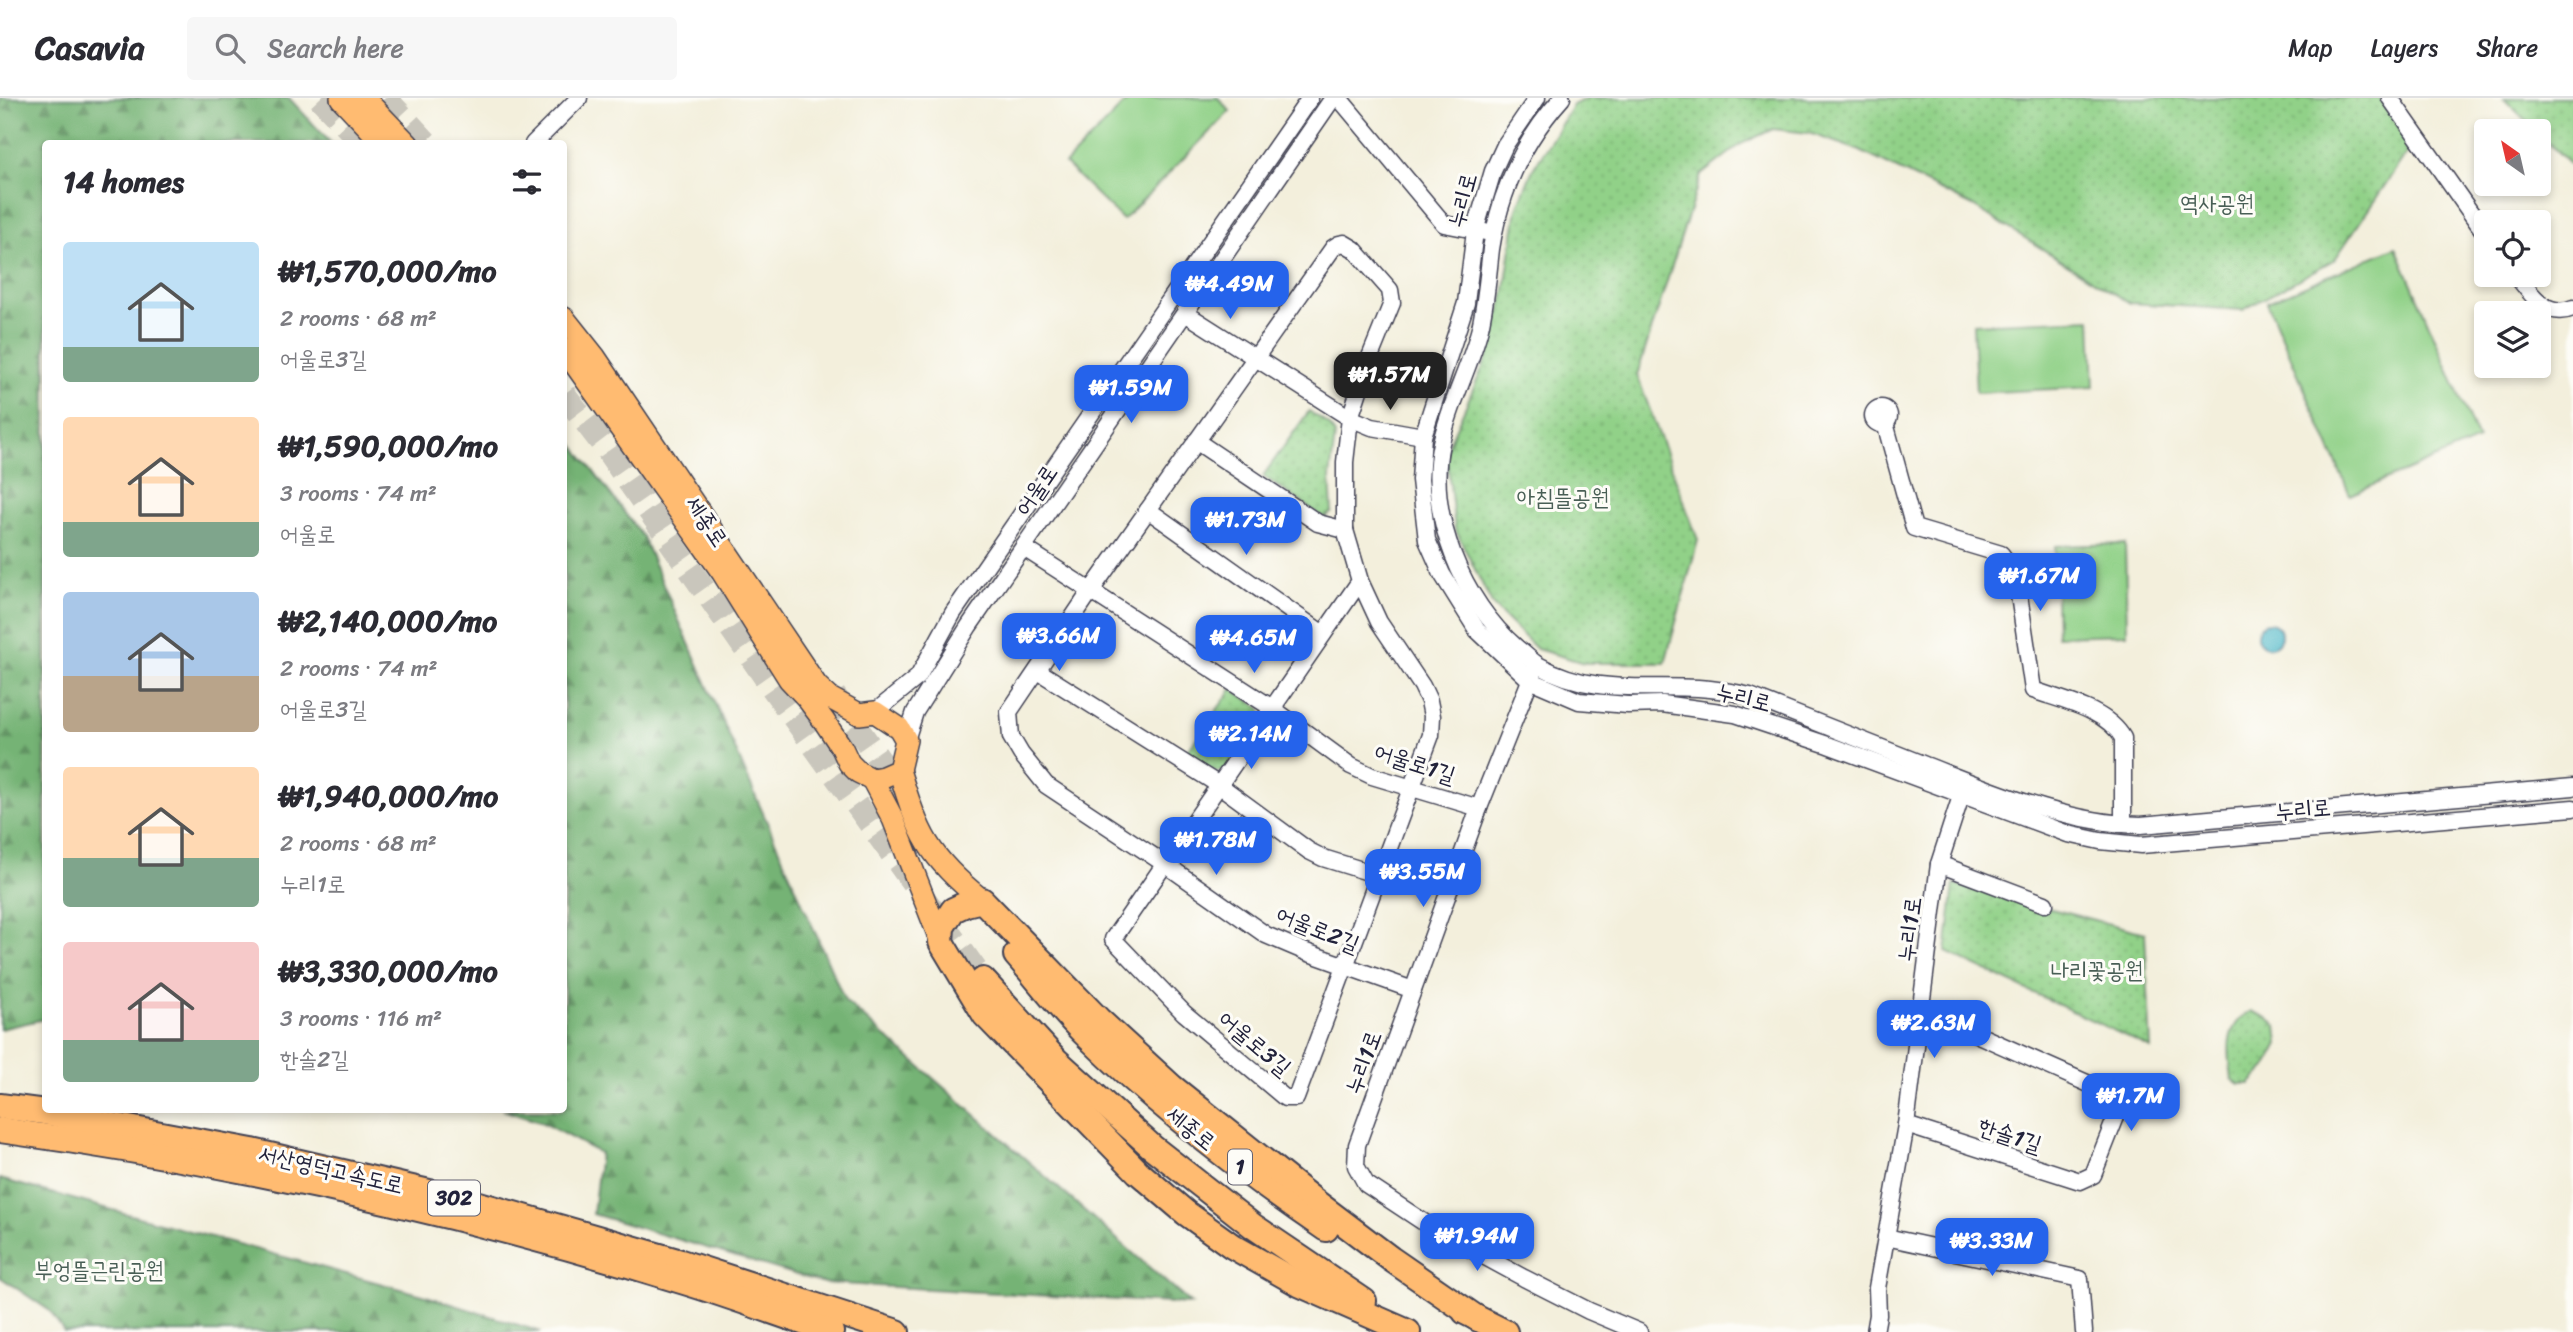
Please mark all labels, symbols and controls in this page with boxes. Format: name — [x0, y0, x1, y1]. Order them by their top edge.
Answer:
search box — [187, 17, 677, 80]
text: Casavia — [35, 19, 145, 77]
text: Search here — [267, 25, 404, 71]
text: Map — [2288, 27, 2333, 69]
text: Layers — [2371, 27, 2438, 69]
text: Share — [2476, 27, 2538, 69]
icon: search — [211, 29, 249, 67]
north arrow — [2474, 119, 2552, 196]
map controls — [2474, 119, 2551, 378]
text: 14 homes — [63, 155, 184, 209]
icon: filters — [508, 163, 546, 201]
street label: 누리로 — [1435, 168, 1489, 232]
park label: 역사공원 — [2180, 183, 2254, 224]
button: locate — [2474, 210, 2551, 287]
text: ₩1,570,000/mo — [280, 244, 497, 298]
pin: ₩4.49M — [1173, 262, 1287, 321]
text: ₩4.49M — [1187, 263, 1273, 304]
icon: home — [119, 270, 203, 354]
text: 2 rooms · 68 m² — [280, 298, 437, 339]
button: layers — [2474, 301, 2551, 378]
text: 어울로3길 — [280, 339, 367, 380]
pin: ₩1.57M — [1333, 352, 1447, 412]
text: ₩1.57M — [1350, 354, 1430, 395]
pin: ₩1.59M — [1074, 366, 1188, 425]
text: ₩1.59M — [1090, 367, 1172, 408]
text: ₩1,590,000/mo — [280, 419, 498, 473]
icon: home — [119, 445, 203, 529]
street label: 어울로 — [1004, 456, 1069, 525]
text: 3 rooms · 74 m² — [280, 473, 437, 514]
park label: 아침뜰공원 — [1517, 477, 1609, 518]
street label: 세종로 — [674, 487, 739, 556]
pin: ₩1.73M — [1189, 498, 1303, 557]
text: ₩1.73M — [1206, 499, 1286, 540]
text: 어울로 — [280, 514, 336, 555]
pin: ₩1.67M — [1983, 554, 2097, 613]
text: ₩1.67M — [2000, 555, 2080, 596]
text: ₩2,140,000/mo — [280, 594, 497, 648]
pin: ₩3.66M — [1002, 614, 1116, 673]
text: ₩3.66M — [1018, 615, 1100, 656]
pin: ₩4.65M — [1197, 616, 1311, 675]
text: ₩4.65M — [1212, 617, 1296, 658]
icon: home — [119, 620, 203, 704]
text: 2 rooms · 74 m² — [280, 648, 437, 689]
street label: 누리로 — [1712, 671, 1776, 724]
text: 어울로3길 — [280, 689, 367, 730]
pin: ₩2.14M — [1194, 712, 1308, 771]
text: ₩2.14M — [1211, 713, 1291, 754]
street label: 어울로1길 — [1369, 731, 1461, 796]
text: ₩1,940,000/mo — [280, 769, 498, 823]
street label: 누리로 — [2274, 787, 2332, 832]
icon: home — [119, 795, 203, 879]
pin: ₩1.78M — [1159, 818, 1273, 877]
text: ₩1.78M — [1176, 819, 1256, 860]
text: 2 rooms · 68 m² — [280, 823, 437, 864]
pin: ₩3.55M — [1366, 850, 1480, 909]
text: ₩3.55M — [1381, 851, 1465, 892]
text: 누리1로 — [280, 864, 345, 905]
street label: 어울로2길 — [1270, 894, 1366, 965]
street label: 누리1로 — [1885, 894, 1934, 964]
text: ₩3,330,000/mo — [280, 944, 498, 998]
park label: 나리꽃공원 — [2051, 950, 2143, 991]
icon: home — [119, 970, 203, 1054]
text: 3 rooms · 116 m² — [280, 998, 442, 1039]
street label: 어울로3길 — [1208, 1000, 1301, 1087]
pin: ₩2.63M — [1877, 1000, 1991, 1060]
text: ₩2.63M — [1893, 1002, 1975, 1043]
street label: 누리1로 — [1333, 1024, 1394, 1100]
text: 한솔2길 — [280, 1039, 349, 1080]
pin: ₩1.7M — [2082, 1074, 2180, 1133]
text: ₩1.7M — [2098, 1075, 2164, 1116]
street label: 세종로 — [1156, 1095, 1225, 1162]
street label: 한솔1길 — [1972, 1106, 2047, 1165]
street label: 서산영덕고속도로 — [254, 1133, 408, 1206]
road number: 1 — [1228, 1150, 1252, 1184]
road number: 302 — [428, 1180, 480, 1216]
pin: ₩1.94M — [1420, 1214, 1534, 1273]
text: ₩1.94M — [1436, 1215, 1518, 1256]
pin: ₩3.33M — [1935, 1218, 2049, 1278]
text: ₩3.33M — [1951, 1220, 2033, 1261]
park label: 부엉뜰근린공원 — [34, 1250, 164, 1291]

